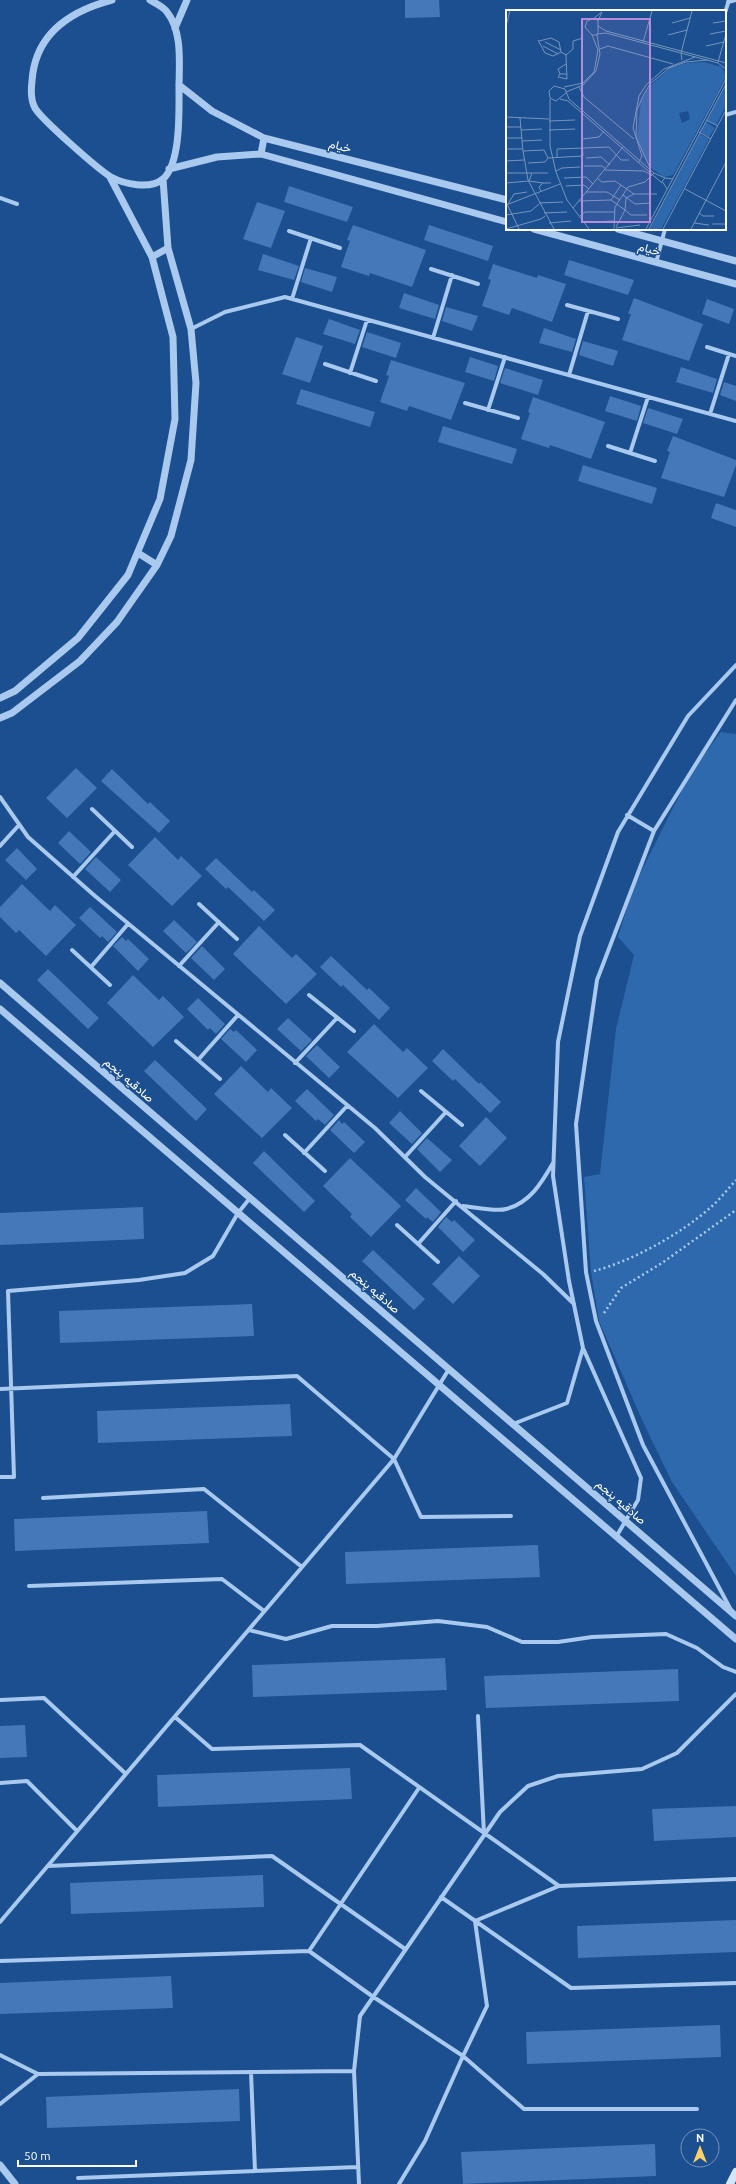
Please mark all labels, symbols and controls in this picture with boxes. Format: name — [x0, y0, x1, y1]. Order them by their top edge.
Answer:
inset map — [506, 10, 726, 230]
street label: خیام — [327, 136, 353, 157]
street label: خیام — [636, 239, 662, 260]
street label: صادقیه پنجم — [101, 1055, 157, 1106]
street label: صادقیه پنجم — [347, 1266, 403, 1317]
street label: صادقیه پنجم — [593, 1477, 649, 1528]
north arrow — [680, 2128, 720, 2168]
text: N — [696, 2132, 704, 2144]
scale bar — [18, 2142, 136, 2168]
text: 50 m — [24, 2149, 51, 2162]

